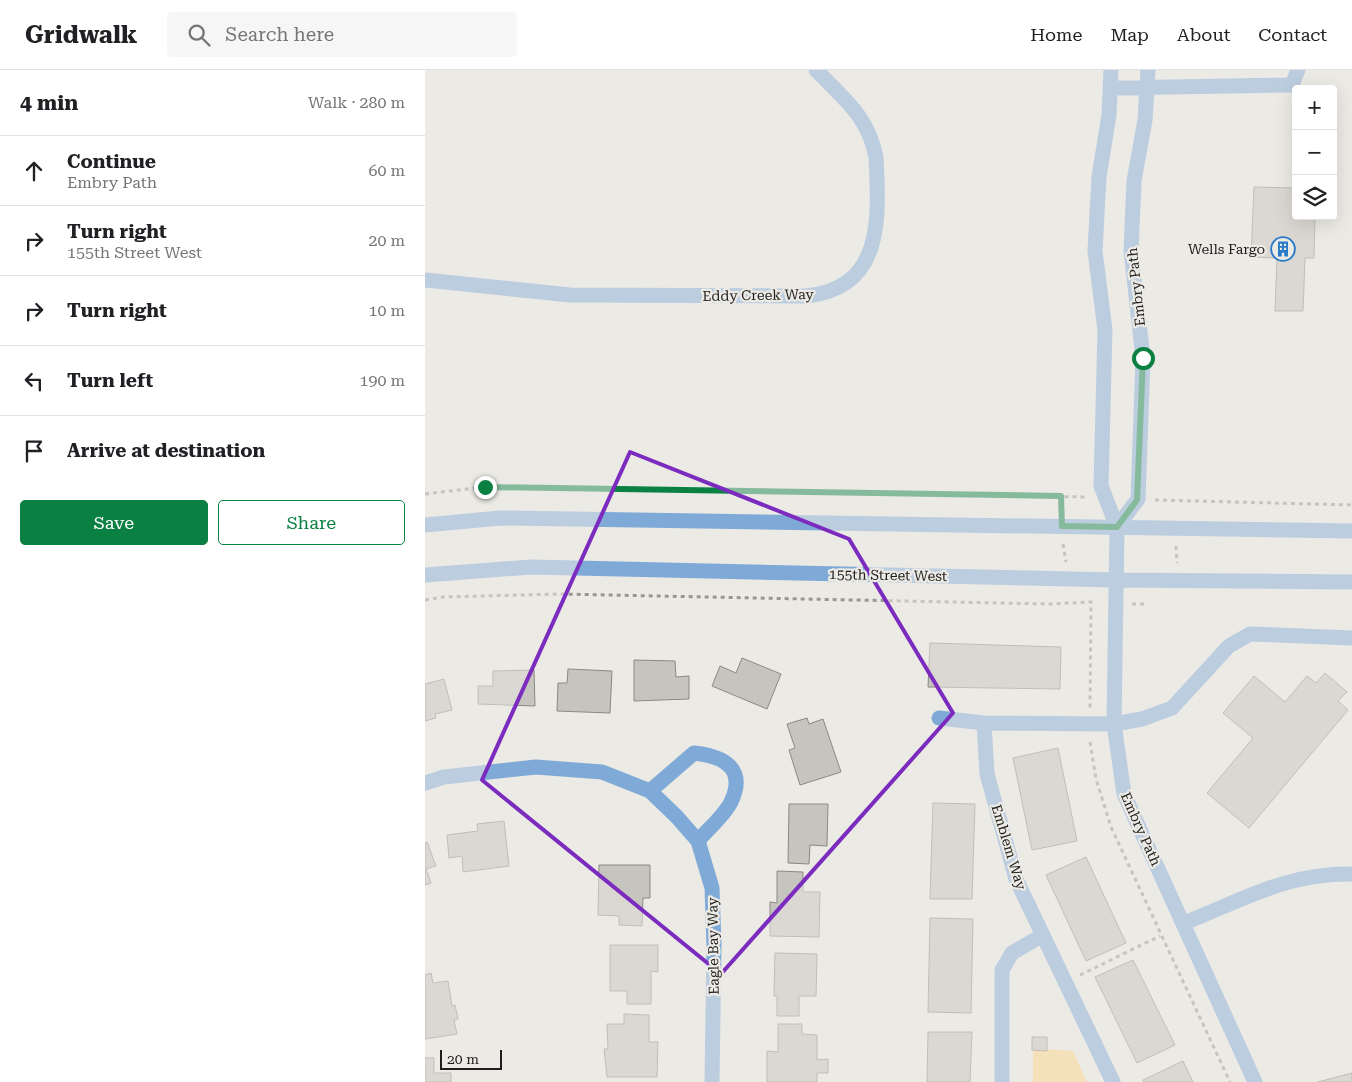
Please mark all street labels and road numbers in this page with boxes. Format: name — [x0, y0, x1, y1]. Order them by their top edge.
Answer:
street label: Embry Path — [1124, 247, 1148, 327]
street label: Eddy Creek Way — [702, 286, 815, 304]
street label: 155th Street West — [829, 566, 947, 584]
street label: Embry Path — [1118, 790, 1164, 868]
street label: Emblem Way — [988, 803, 1030, 892]
street label: Eagle Bay Way — [704, 896, 722, 995]

